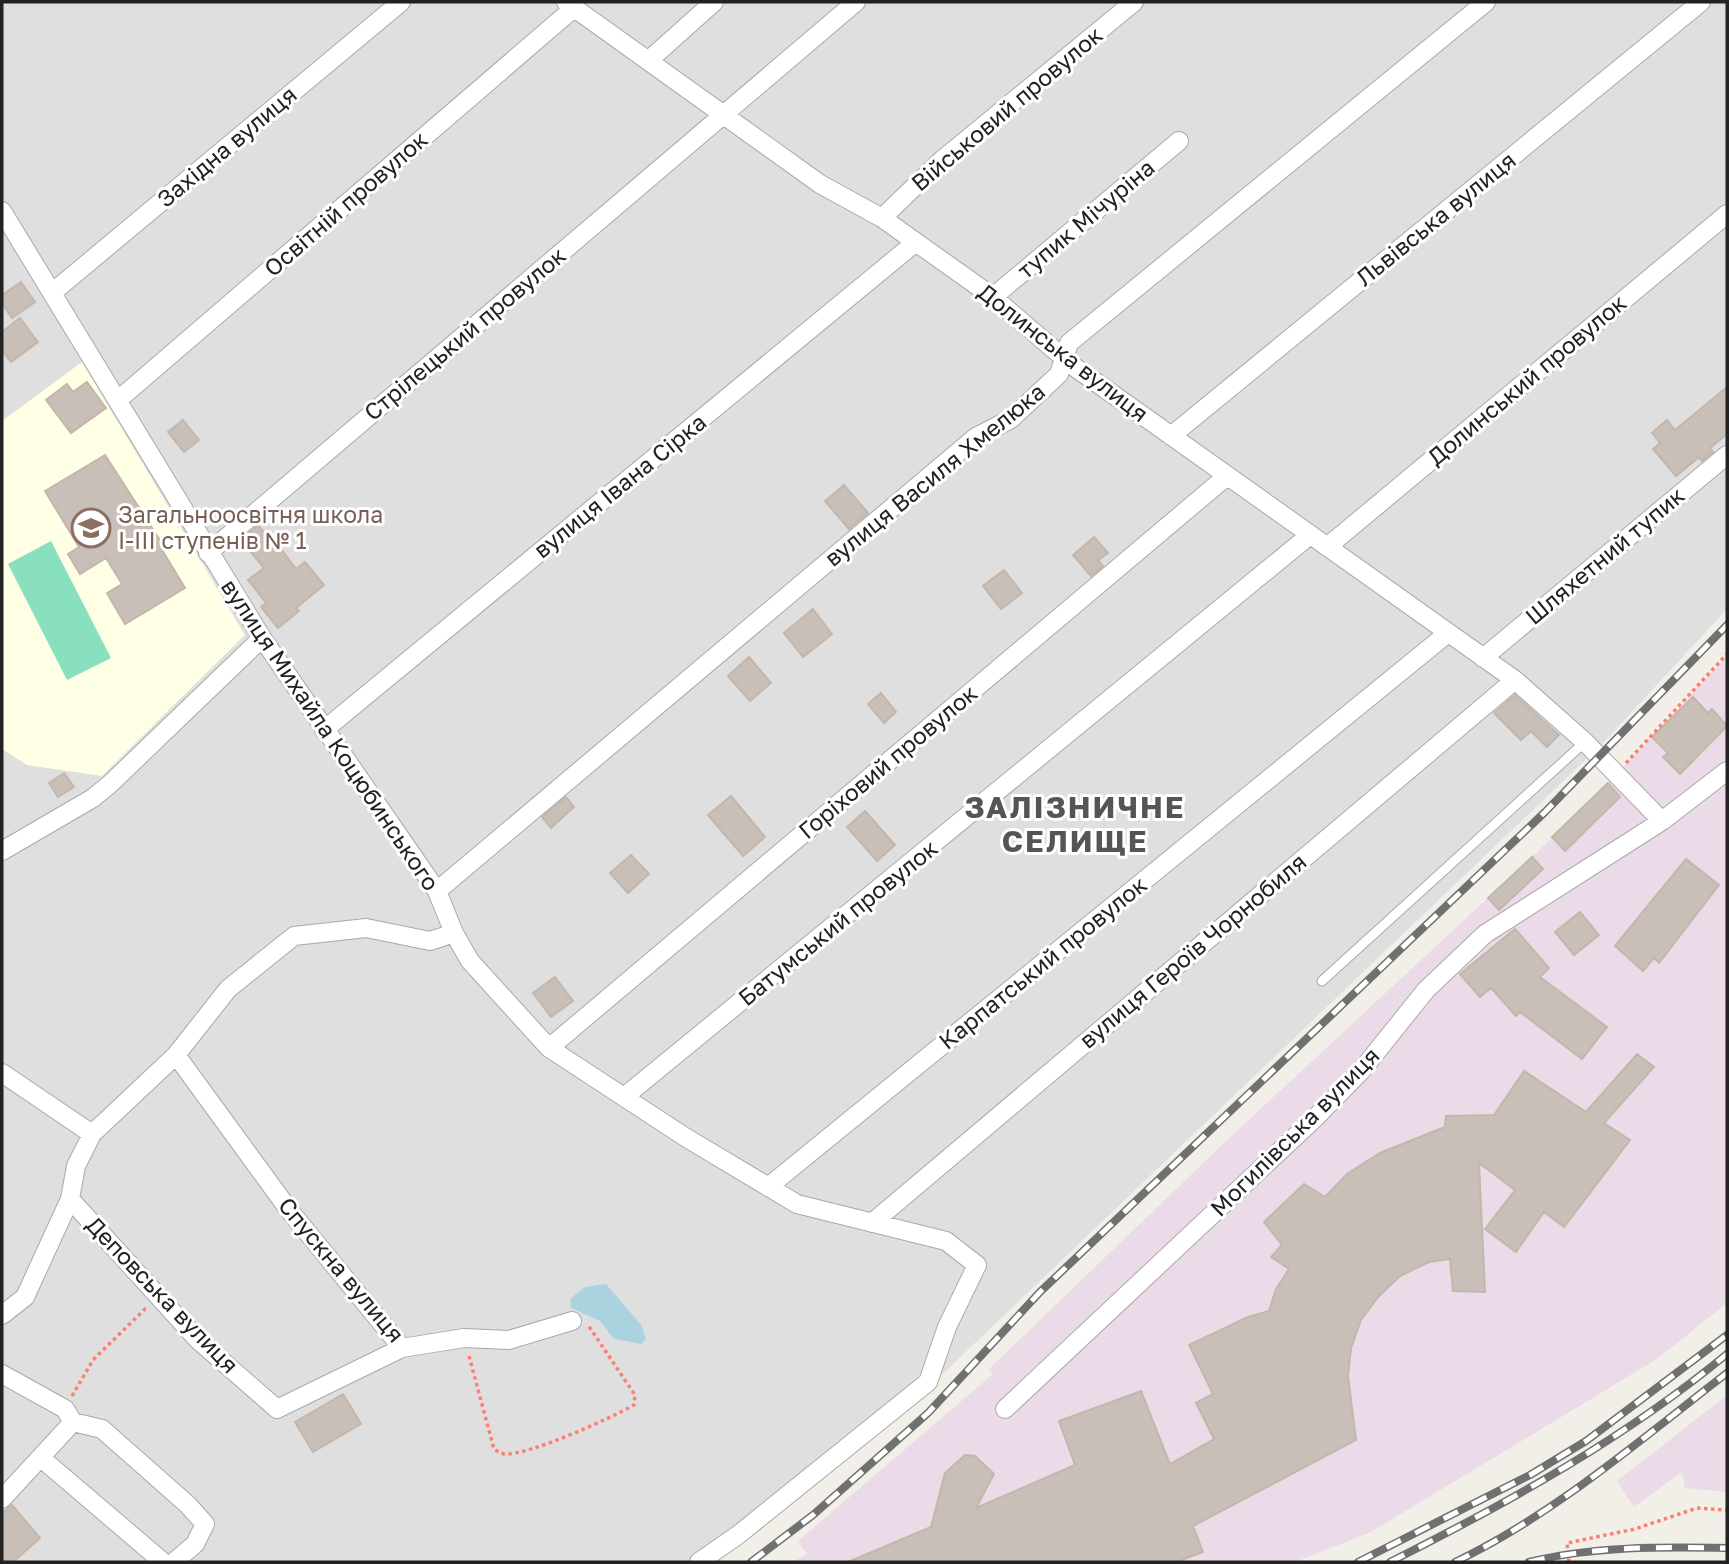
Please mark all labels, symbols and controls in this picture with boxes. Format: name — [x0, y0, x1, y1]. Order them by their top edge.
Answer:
street label: Військовий провулок — [905, 20, 1108, 196]
street label: Західна вулиця — [151, 80, 302, 213]
street label: Освітній провулок — [258, 125, 433, 282]
street label: Львівська вулиця — [1350, 145, 1521, 291]
street label: тупик Мічуріна — [1011, 153, 1160, 284]
street label: Стрілецький провулок — [358, 241, 571, 426]
street label: Долинська вулиця — [973, 277, 1154, 427]
street label: Долинський провулок — [1421, 288, 1631, 470]
street label: вулиця Василя Хмелюка — [819, 377, 1050, 572]
street label: вулиця Івана Сірка — [528, 407, 711, 563]
street label: Шляхетний тупик — [1519, 481, 1690, 630]
place label: Загальноосвітня школа І-ІІІ ступенів № 1 — [118, 500, 383, 554]
school or university icon: Загальноосвітня школа І-ІІІ ступенів № 1 — [70, 507, 112, 549]
street label: вулиця Михайла Коцюбинського — [216, 573, 446, 896]
street label: Горіховий провулок — [792, 678, 982, 844]
district label: ЗАЛІЗНИЧНЕ СЕЛИЩЕ — [965, 789, 1185, 859]
street label: Батумський провулок — [732, 833, 943, 1011]
street label: вулиця Героїв Чорнобиля — [1073, 847, 1312, 1053]
street label: Карпатський провулок — [933, 870, 1152, 1055]
street label: Могилівська вулиця — [1204, 1041, 1385, 1222]
street label: Спускна вулиця — [273, 1191, 410, 1347]
street label: Деповська вулиця — [81, 1210, 245, 1378]

